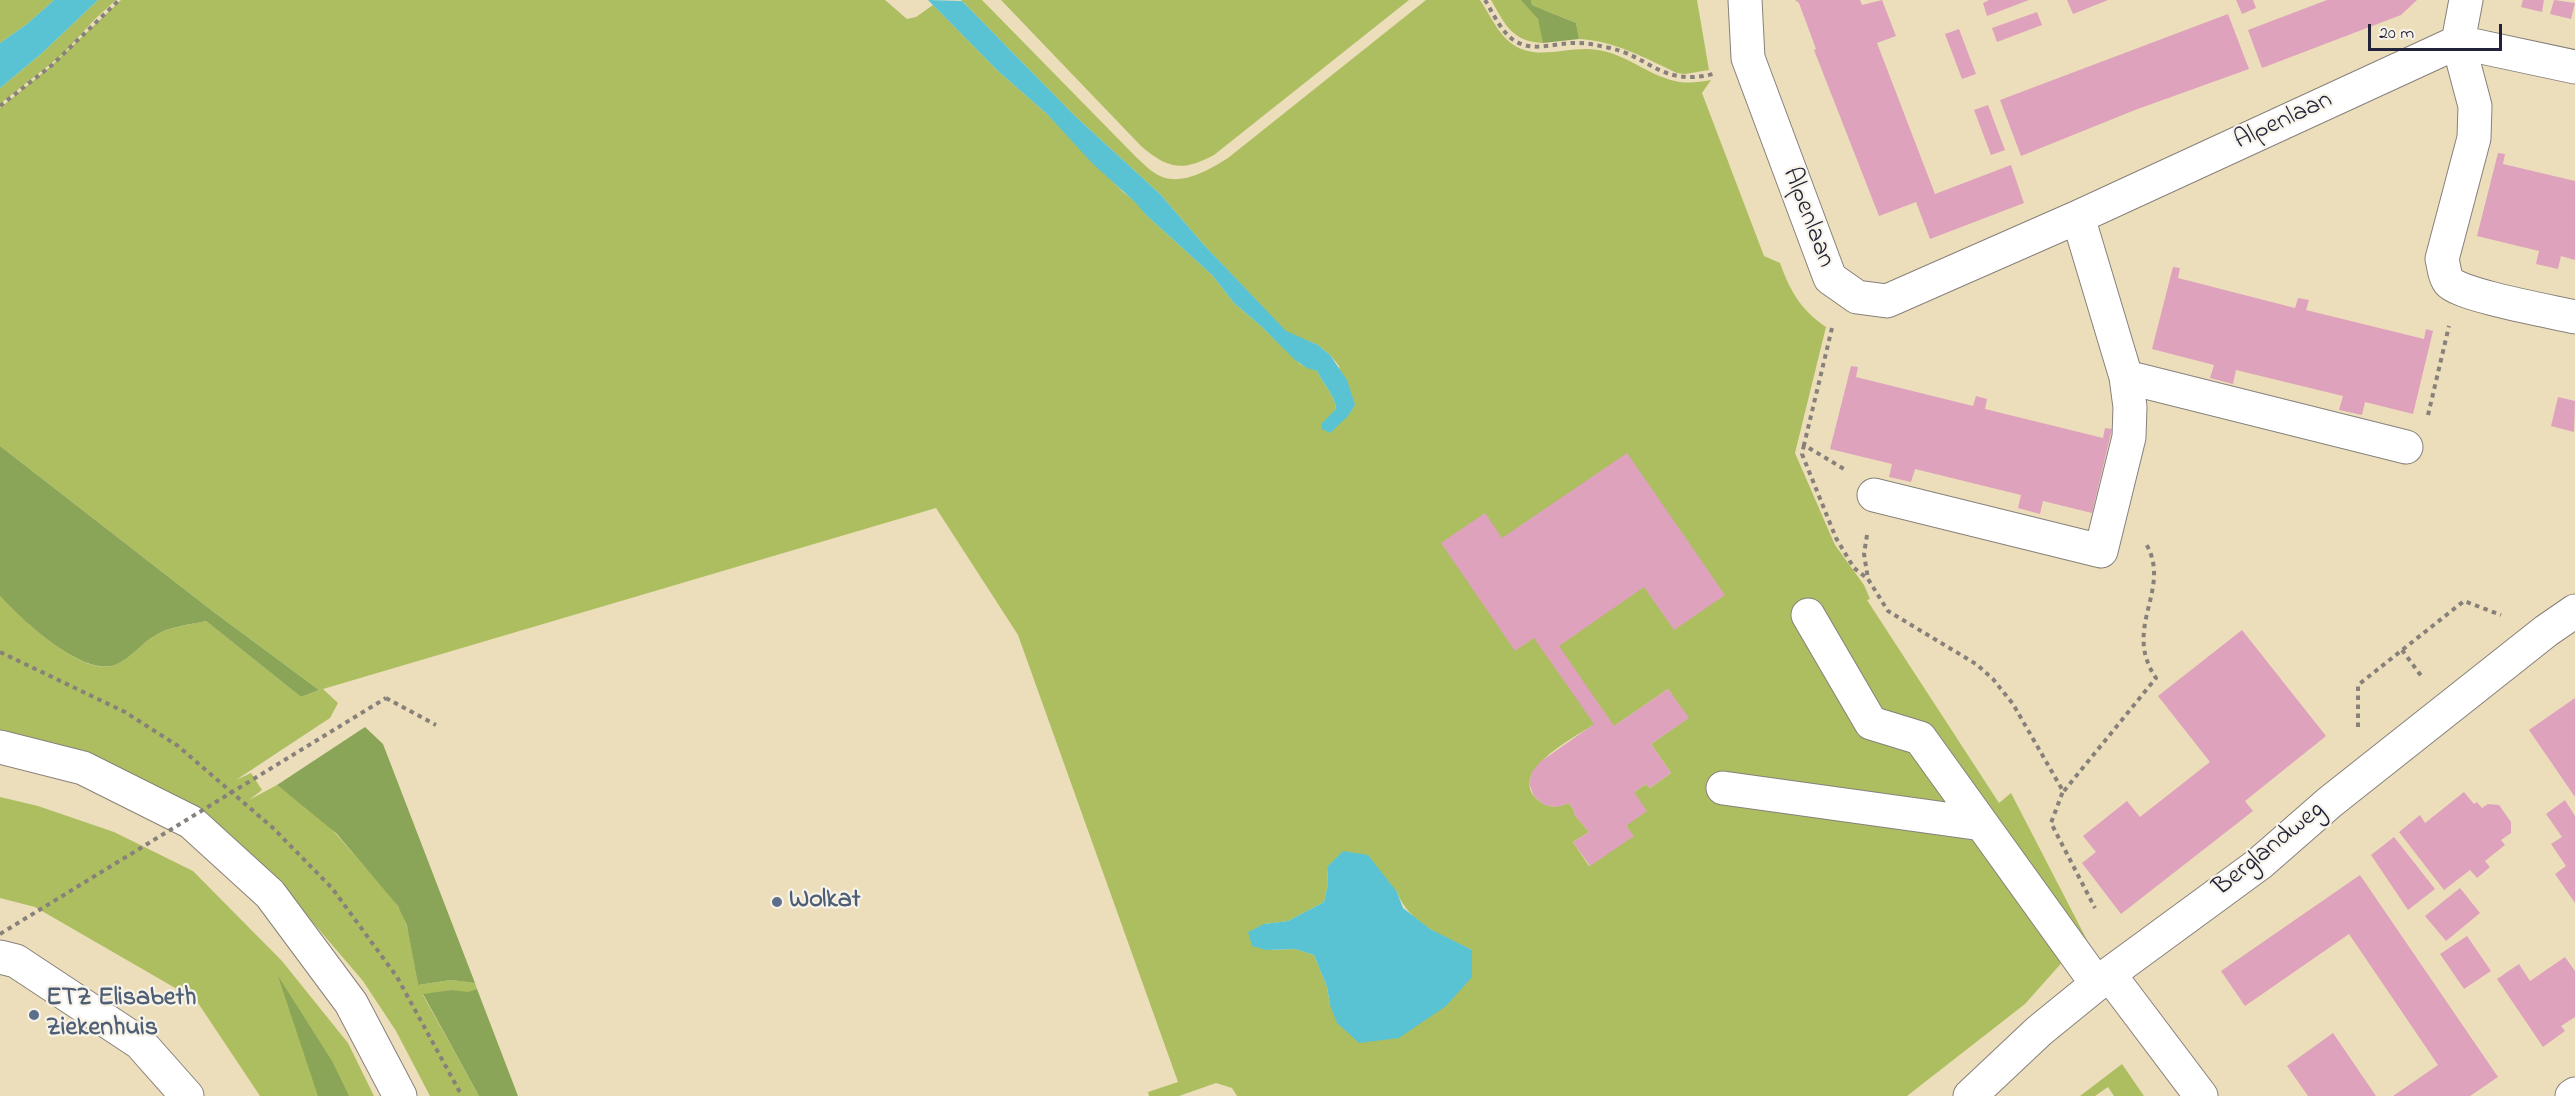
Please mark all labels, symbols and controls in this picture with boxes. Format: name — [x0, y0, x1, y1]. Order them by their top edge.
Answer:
scale bar — [2371, 12, 2504, 50]
text: 20 m — [2379, 21, 2414, 47]
street label: Alpenlaan — [2230, 86, 2338, 158]
street label: Alpenlaan — [1774, 164, 1840, 272]
street label: Berglandweg — [2208, 796, 2332, 904]
place label: Wolkat — [789, 886, 860, 918]
marker: Wolkat — [770, 895, 784, 909]
place label: ETZ Elisabeth Ziekenhuis — [46, 984, 196, 1046]
marker: ETZ Elisabeth Ziekenhuis — [27, 1008, 41, 1022]

